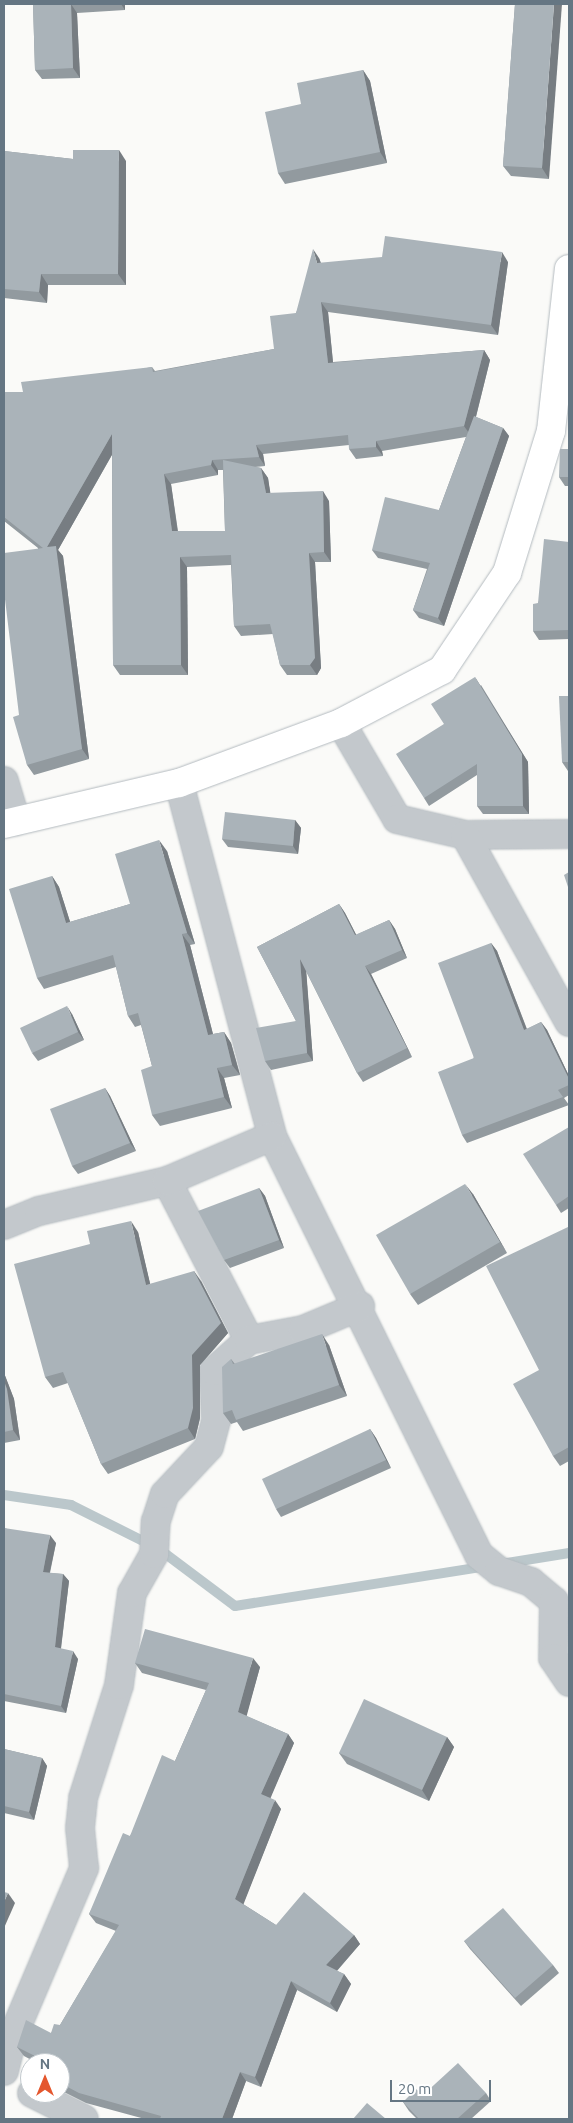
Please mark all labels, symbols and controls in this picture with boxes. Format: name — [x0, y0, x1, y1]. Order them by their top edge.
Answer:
north arrow — [20, 2053, 70, 2103]
text: N — [40, 2056, 50, 2072]
scale bar — [393, 2070, 494, 2102]
text: 20 m — [398, 2080, 431, 2097]

